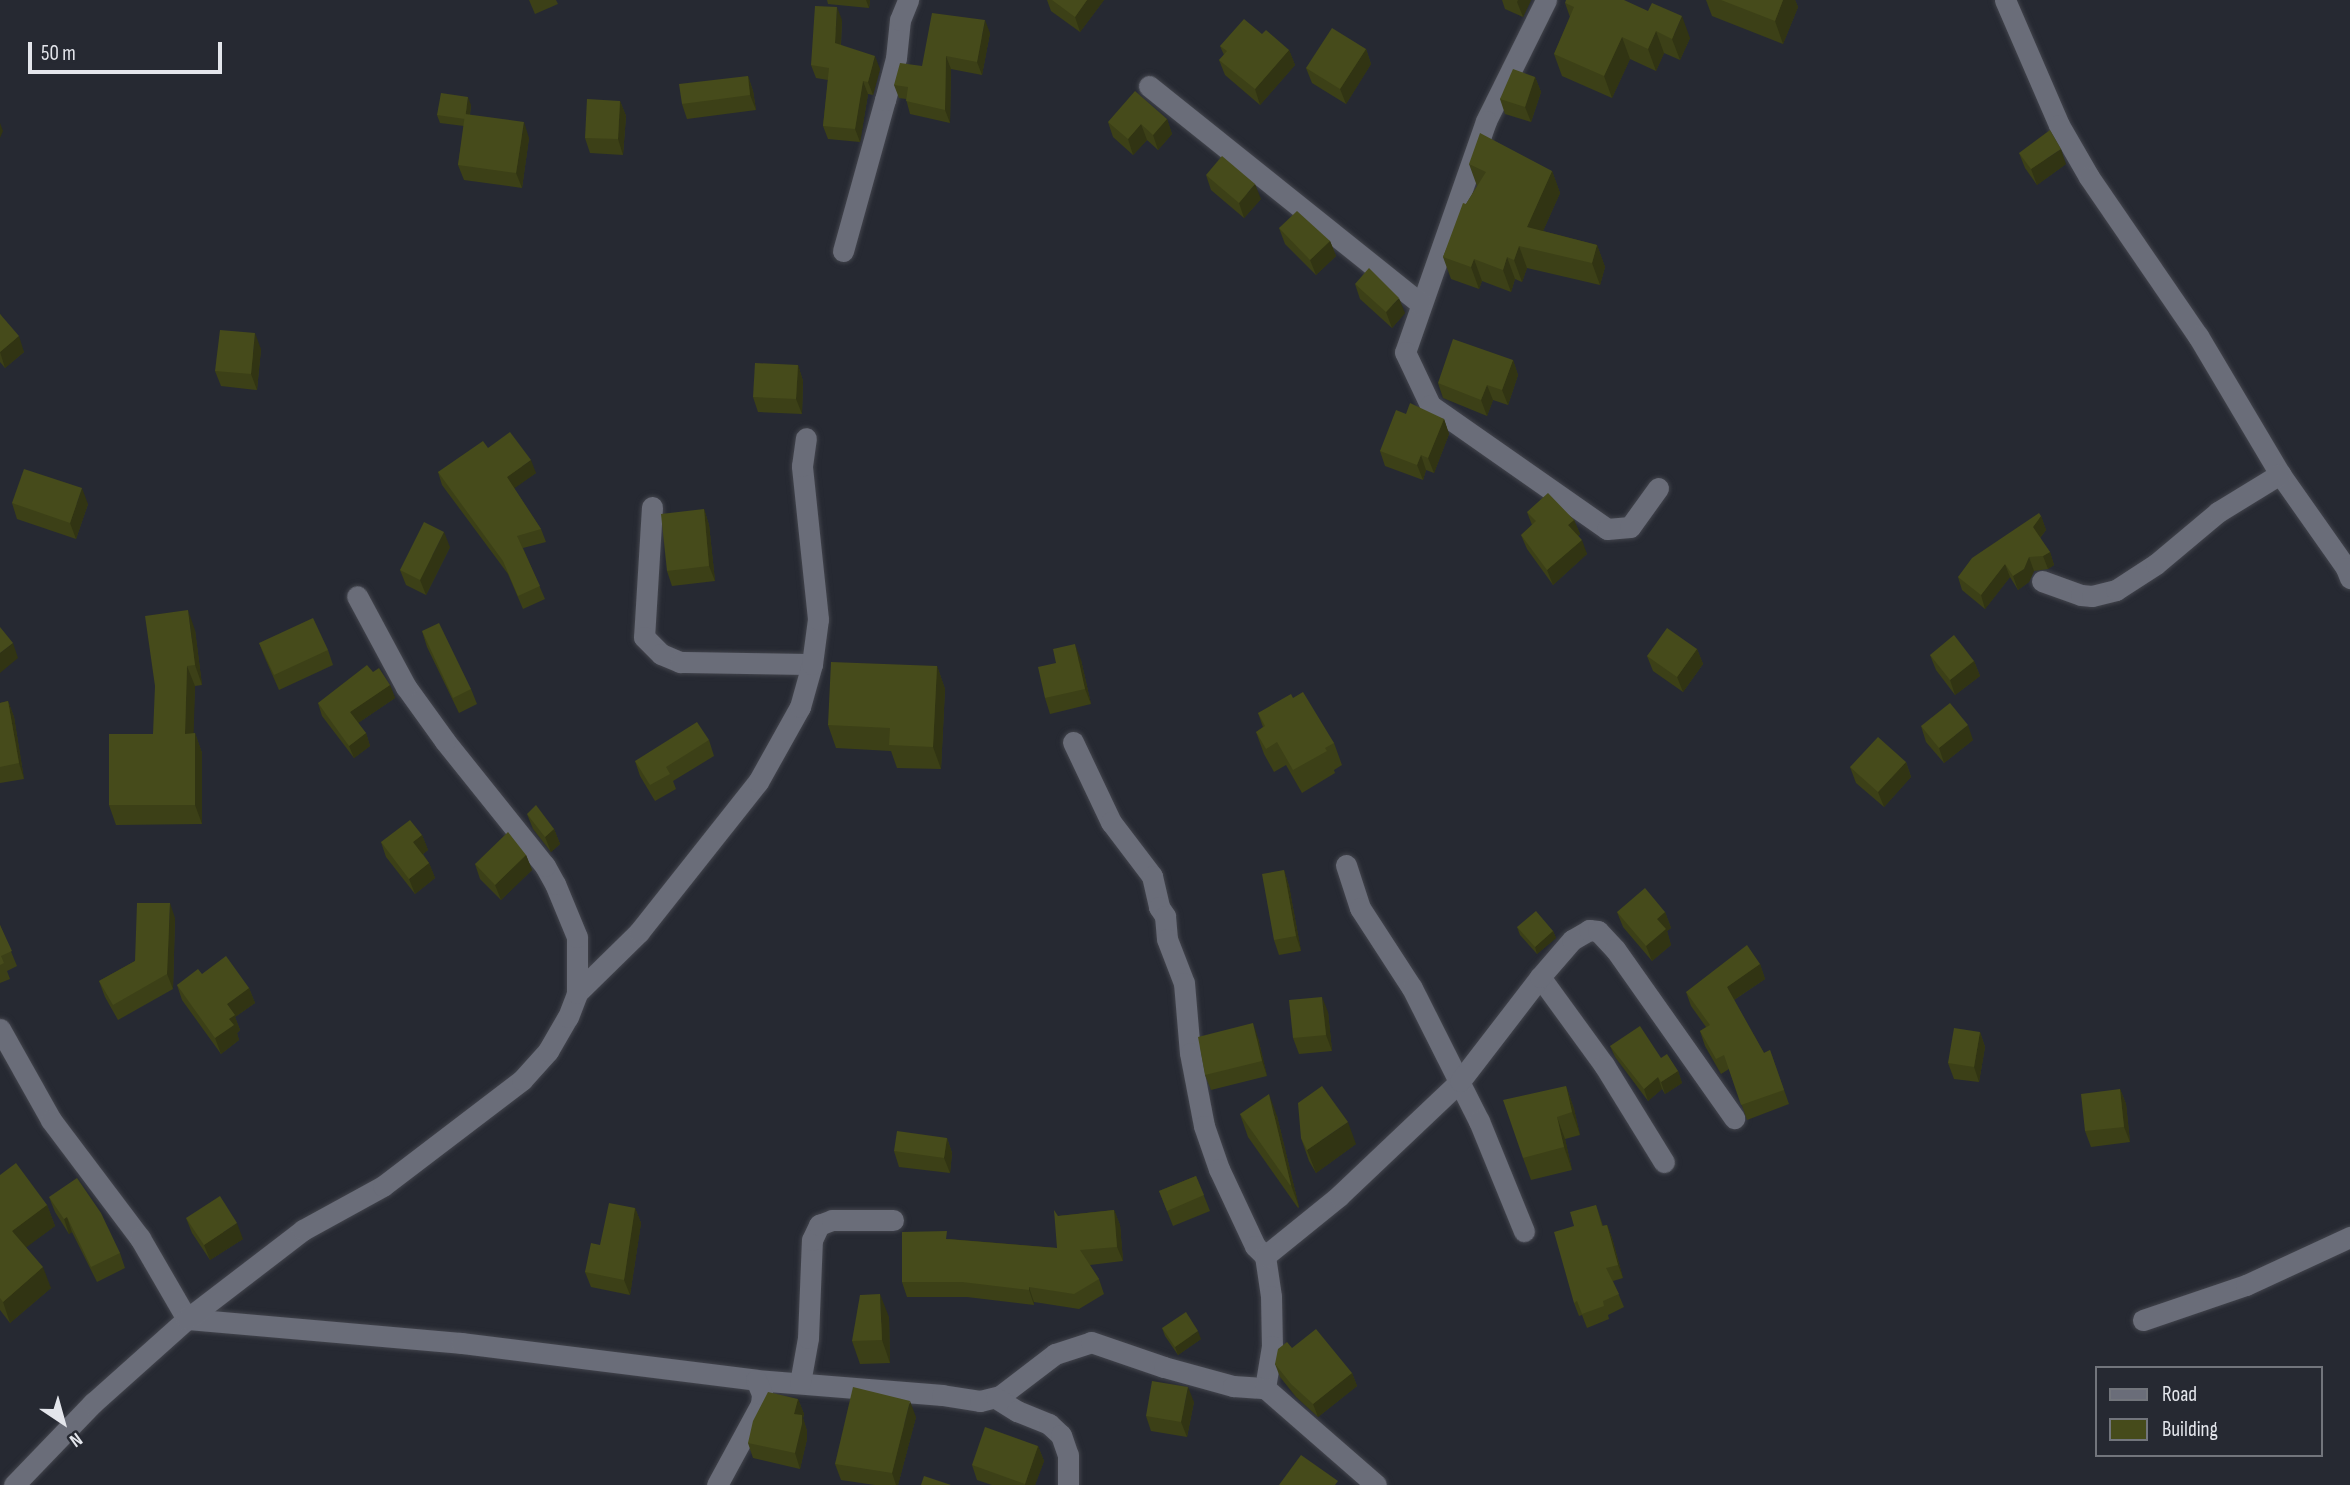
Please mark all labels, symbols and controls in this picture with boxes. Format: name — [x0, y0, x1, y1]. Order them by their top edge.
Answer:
scale bar — [32, 28, 226, 72]
text: 50 m — [41, 41, 76, 66]
legend — [2094, 1366, 2322, 1457]
text: Road — [2162, 1382, 2197, 1407]
north arrow — [28, 1387, 98, 1457]
text: Building — [2162, 1417, 2218, 1442]
text: N — [65, 1427, 87, 1452]

